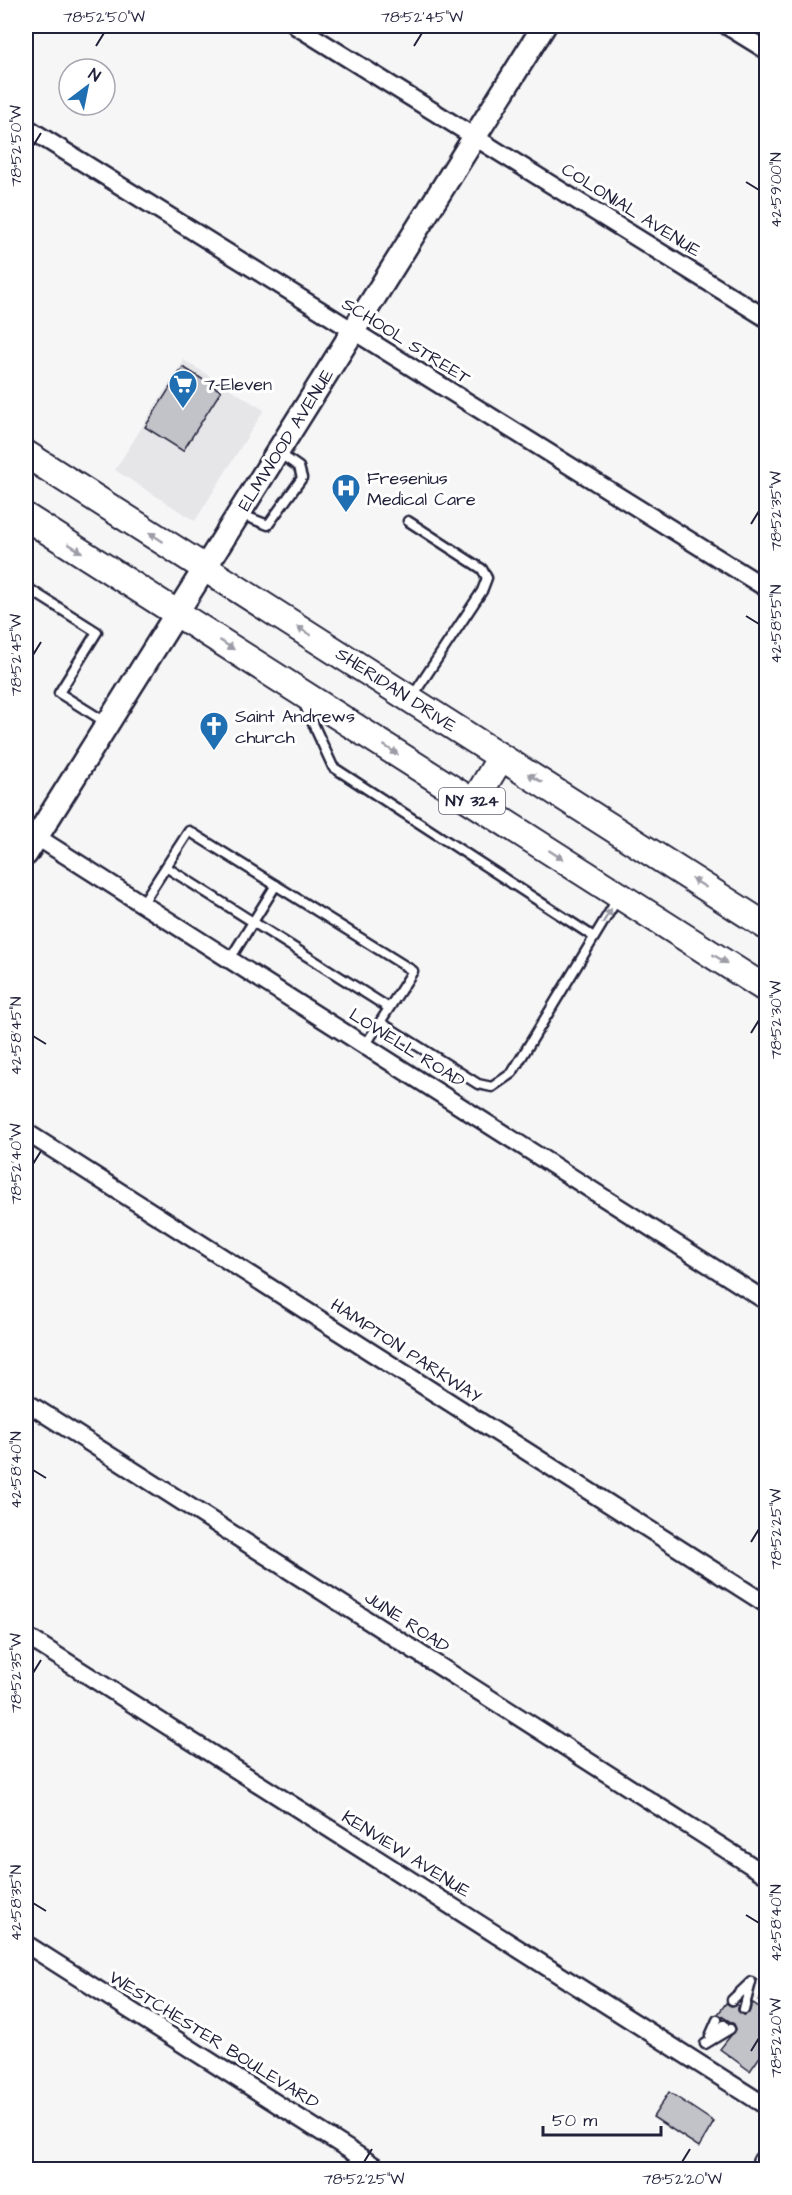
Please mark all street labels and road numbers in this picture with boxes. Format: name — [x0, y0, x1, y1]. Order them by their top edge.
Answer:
street label: COLONIAL AVENUE — [557, 157, 706, 263]
street label: SCHOOL STREET — [337, 291, 476, 391]
street label: ELMWOOD AVENUE — [232, 364, 340, 516]
street label: SHERIDAN DRIVE — [331, 642, 462, 739]
road number: NY 324 — [439, 788, 505, 814]
street label: LOWELL ROAD — [344, 1002, 470, 1094]
street label: HAMPTON PARKWAY — [326, 1293, 487, 1409]
street label: JUNE ROAD — [360, 1585, 455, 1659]
street label: KENVIEW AVENUE — [337, 1804, 475, 1904]
street label: WESTCHESTER BOULEVARD — [104, 1965, 324, 2115]

